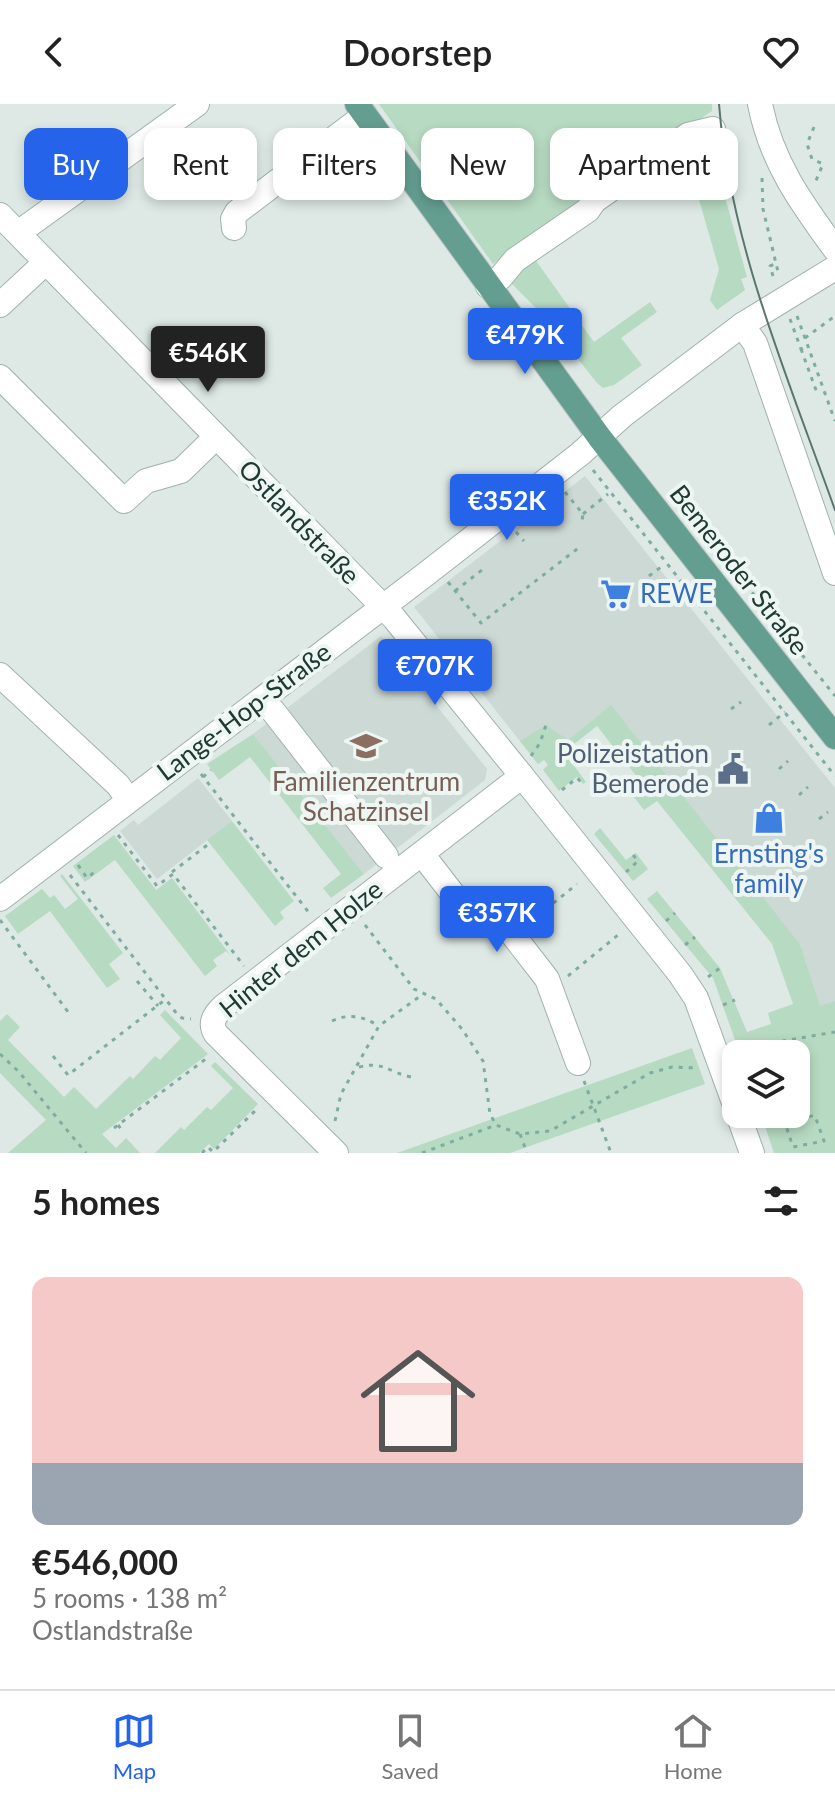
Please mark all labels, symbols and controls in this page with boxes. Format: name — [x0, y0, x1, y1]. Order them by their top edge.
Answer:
icon: back — [32, 30, 76, 74]
text: Doorstep — [343, 30, 492, 74]
icon: heart — [759, 30, 803, 74]
chip: Buy — [24, 128, 128, 200]
chip: Rent — [144, 128, 257, 200]
chip: Filters — [273, 128, 405, 200]
chip: New — [421, 128, 534, 200]
chip: Apartment — [550, 128, 738, 200]
pin: €479K — [469, 308, 581, 376]
text: €479K — [486, 318, 564, 350]
pin: €546K — [152, 326, 264, 394]
text: €546K — [169, 336, 247, 368]
street label: Ostlandstraße — [232, 452, 367, 590]
pin: €352K — [451, 474, 563, 542]
street label: Bemeroder Straße — [664, 478, 816, 661]
text: €352K — [468, 484, 546, 516]
supermarket icon: REWE — [599, 577, 633, 611]
place label: REWE — [640, 577, 713, 609]
street label: Lange-Hop-Straße — [150, 635, 337, 787]
pin: €707K — [379, 639, 491, 707]
text: €707K — [396, 649, 474, 681]
school or university icon: Familienzentrum Schatzinsel — [349, 729, 383, 763]
place label: Polizeistation Bemerode — [557, 737, 709, 799]
public building icon: Polizeistation Bemerode — [716, 752, 750, 786]
place label: Familienzentrum Schatzinsel — [272, 765, 460, 827]
shop icon: Ernsting's family — [752, 801, 786, 835]
place label: Ernsting's family — [714, 837, 824, 899]
street label: Hinter dem Holze — [212, 873, 388, 1024]
pin: €357K — [441, 886, 553, 954]
text: €357K — [458, 896, 536, 928]
map controls — [722, 1040, 810, 1128]
button: layers — [722, 1040, 810, 1128]
icon: filters — [759, 1179, 803, 1223]
text: 5 homes — [32, 1181, 160, 1222]
icon: home — [346, 1329, 490, 1473]
text: €546,000 — [32, 1541, 178, 1582]
text: 5 rooms · 138 m² — [32, 1582, 227, 1614]
text: Ostlandstraße — [32, 1614, 193, 1646]
tab: Map — [112, 1709, 156, 1784]
tab: Saved — [381, 1709, 439, 1784]
tab: Home — [664, 1709, 722, 1784]

